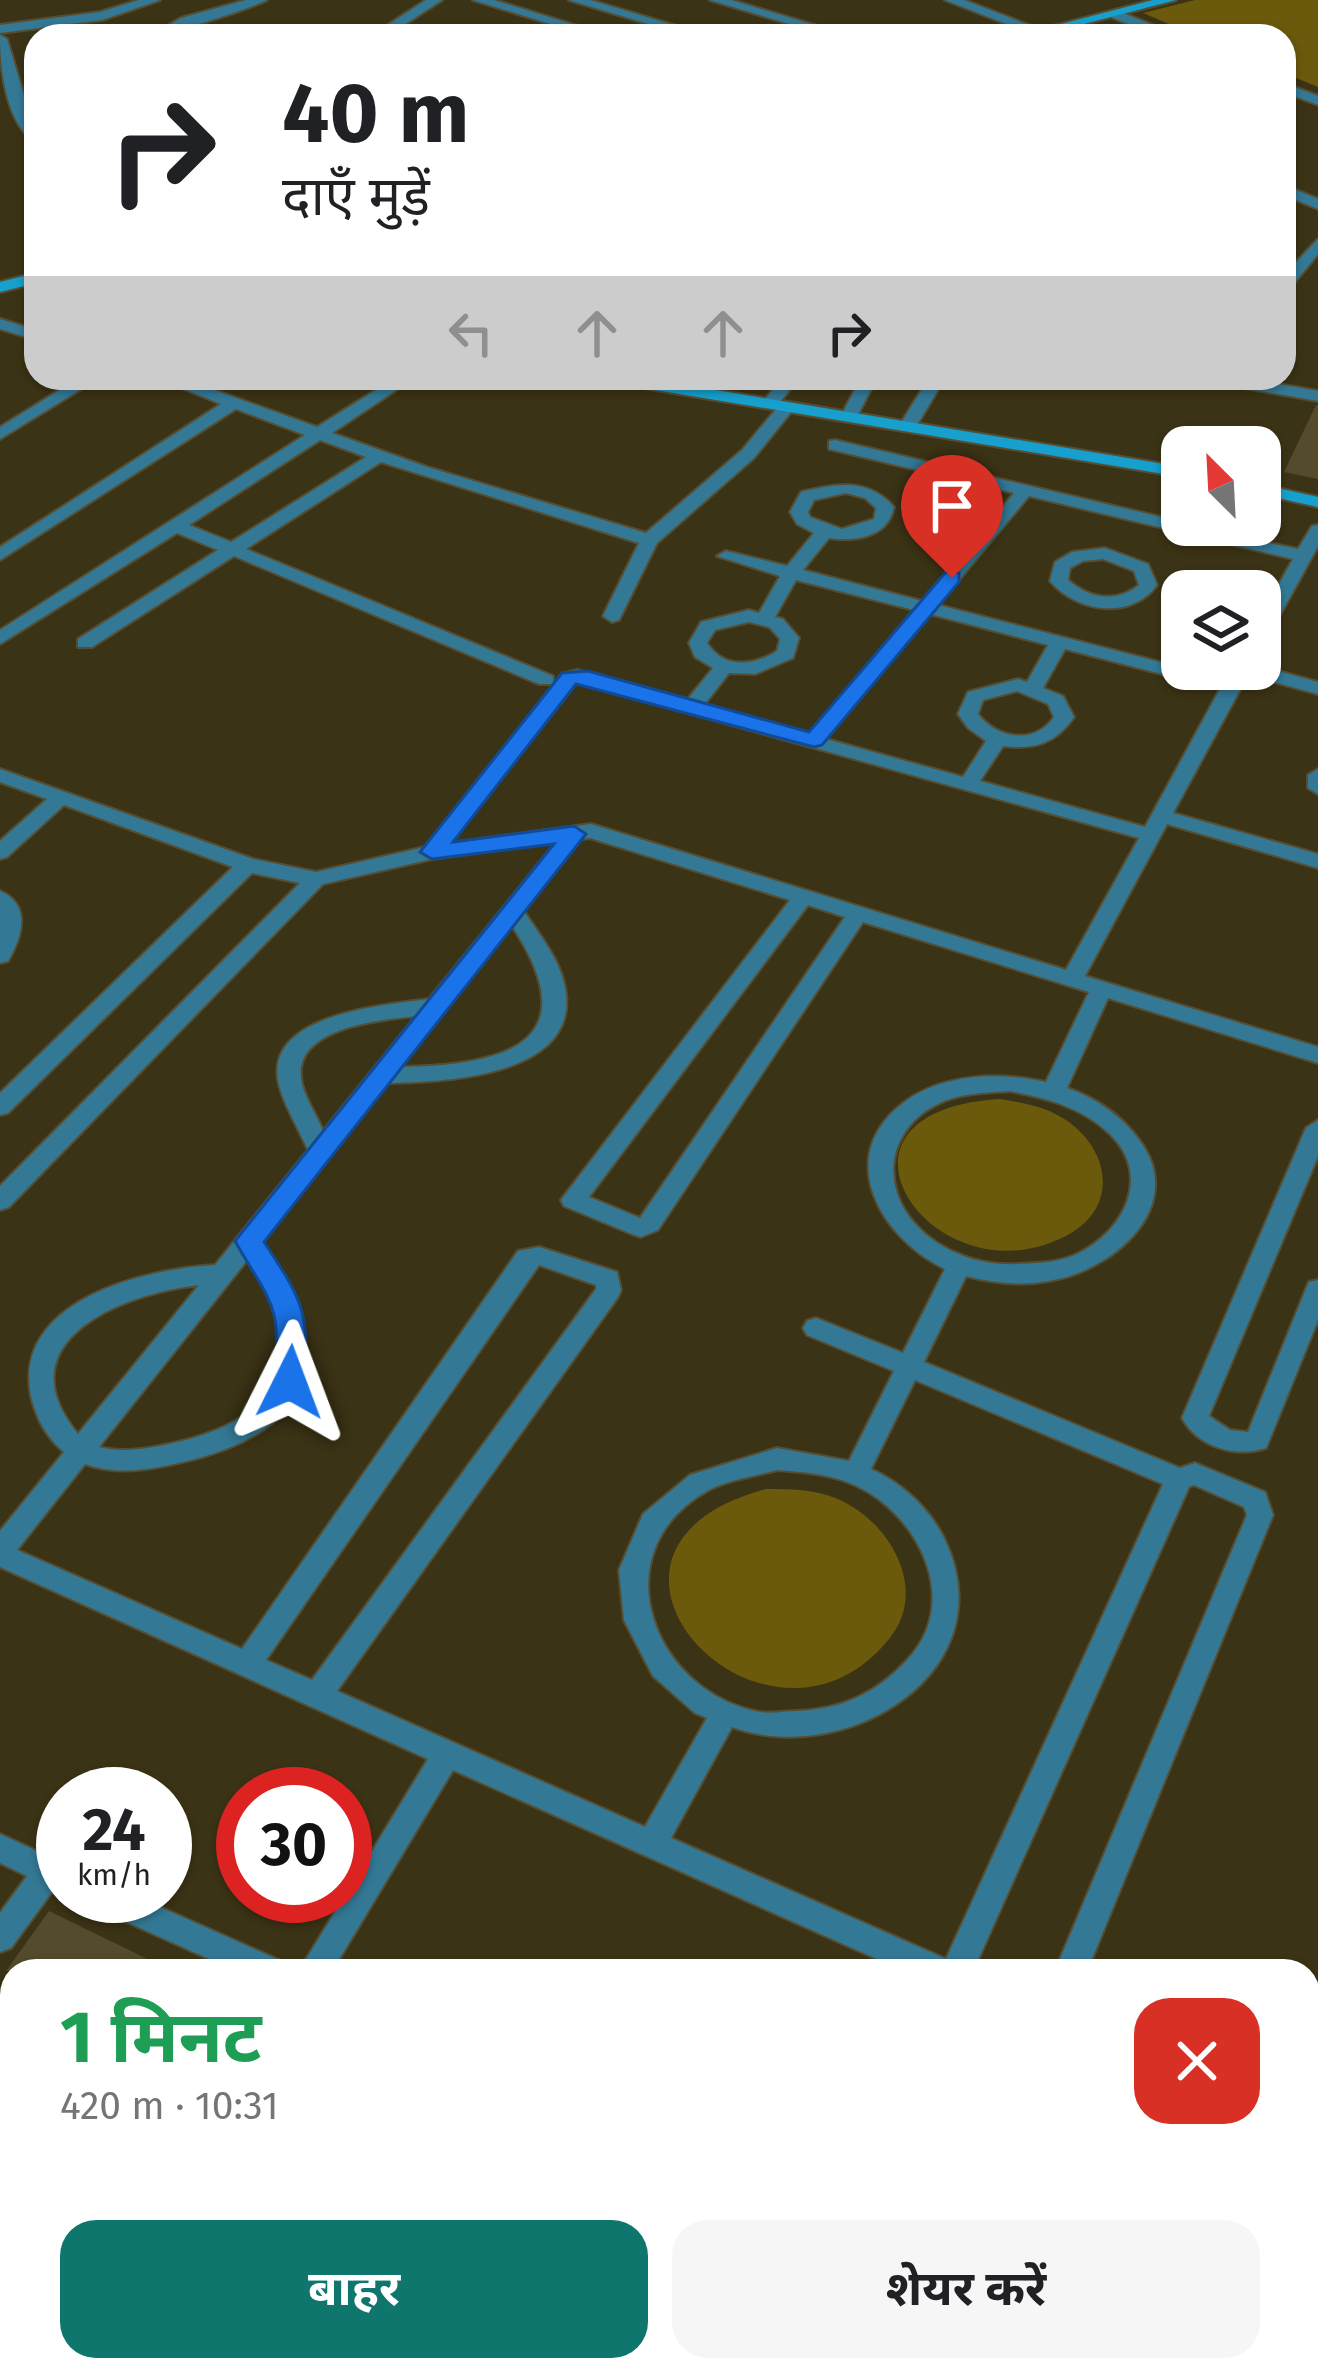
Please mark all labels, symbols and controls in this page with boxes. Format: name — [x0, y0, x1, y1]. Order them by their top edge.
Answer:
text: 40 m — [282, 63, 470, 164]
icon: right — [84, 72, 240, 228]
text: दाएँ मुड़ें — [282, 165, 430, 229]
icon: left — [438, 300, 504, 366]
icon: ahead — [564, 300, 630, 366]
icon: ahead — [690, 300, 756, 366]
icon: right — [816, 300, 882, 366]
north arrow — [1161, 426, 1281, 546]
map controls — [1161, 426, 1281, 690]
pin — [901, 455, 1003, 578]
icon: arrive — [919, 473, 985, 539]
button: layers — [1161, 570, 1281, 690]
position arrow — [227, 1319, 353, 1445]
speed limit sign: 30 — [216, 1767, 372, 1923]
text: 24 — [82, 1794, 146, 1866]
text: km/h — [77, 1857, 151, 1893]
text: 1 मिनट — [60, 1995, 262, 2081]
button: close — [1134, 1998, 1260, 2124]
text: 420 m · 10:31 — [60, 2083, 279, 2129]
button: बाहर — [60, 2220, 648, 2358]
button: शेयर करें — [672, 2220, 1260, 2358]

